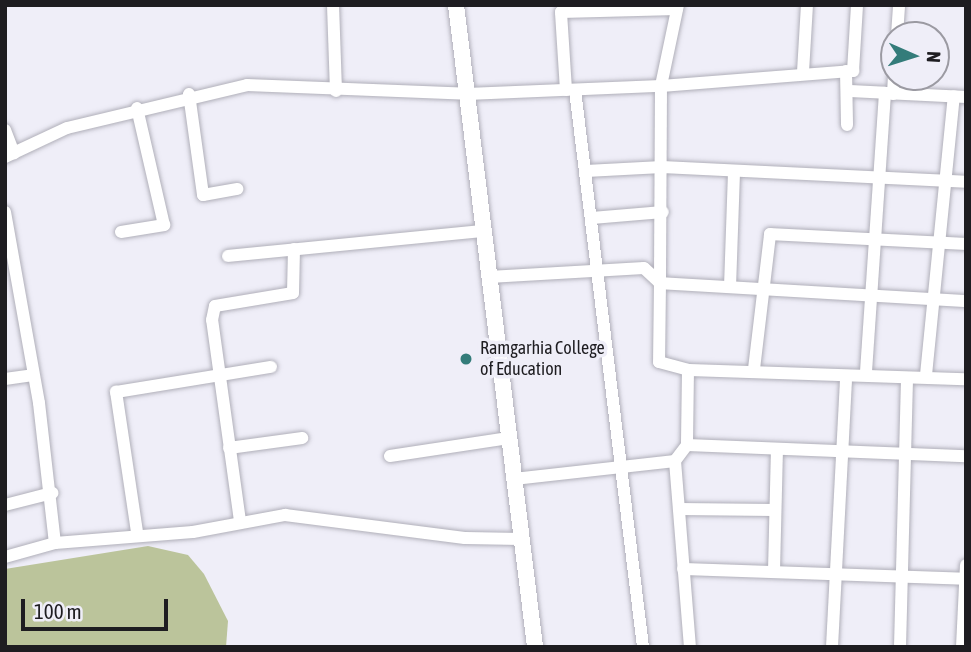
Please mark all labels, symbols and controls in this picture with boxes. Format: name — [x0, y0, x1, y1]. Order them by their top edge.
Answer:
north arrow — [880, 21, 950, 91]
text: N — [923, 51, 945, 63]
place label: Ramgarhia College of Education — [480, 338, 605, 380]
marker: Ramgarhia College of Education — [458, 351, 474, 367]
scale bar — [24, 586, 172, 630]
text: 100 m — [34, 599, 82, 623]

